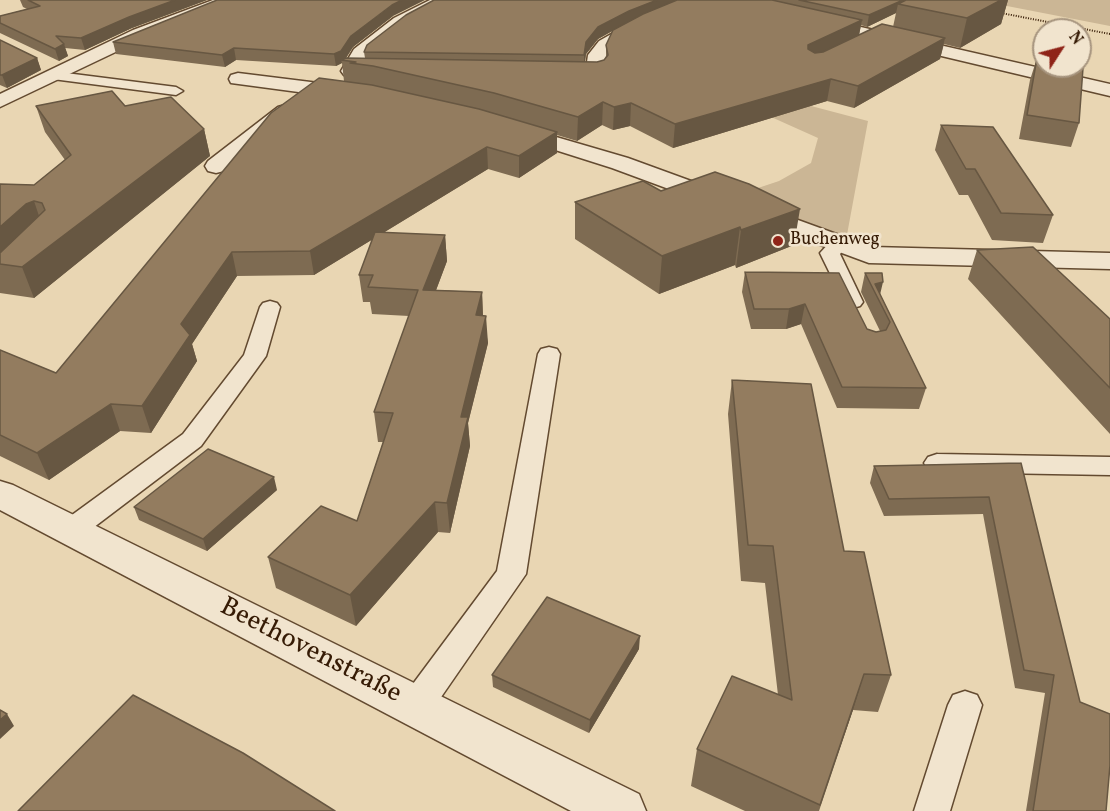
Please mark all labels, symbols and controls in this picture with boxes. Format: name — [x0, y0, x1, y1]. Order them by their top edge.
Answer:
north arrow — [1032, 18, 1092, 78]
text: N — [1063, 27, 1087, 50]
place label: Buchenweg — [790, 230, 880, 252]
marker: Buchenweg — [771, 234, 785, 248]
street label: Beethovenstraße — [214, 592, 406, 712]

